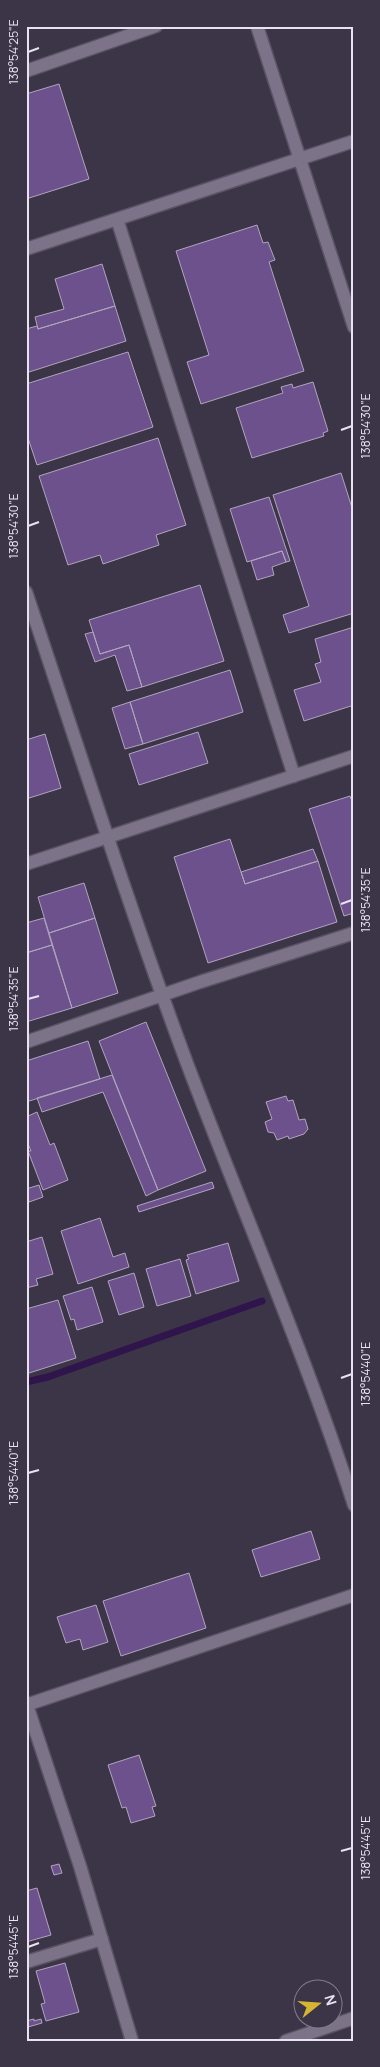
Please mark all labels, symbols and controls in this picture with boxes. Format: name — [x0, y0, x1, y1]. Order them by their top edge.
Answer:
text: 138°54'25"E — [5, 19, 22, 85]
text: 138°54'30"E — [357, 393, 374, 459]
text: 138°54'30"E — [5, 493, 22, 559]
text: 138°54'35"E — [357, 867, 374, 933]
text: 138°54'35"E — [5, 966, 22, 1032]
text: 138°54'40"E — [357, 1342, 374, 1406]
text: 138°54'40"E — [5, 1441, 22, 1505]
text: 138°54'45"E — [357, 1816, 374, 1880]
text: 138°54'45"E — [5, 1915, 22, 1979]
north arrow — [292, 1980, 342, 2030]
text: N — [320, 1992, 341, 2008]

